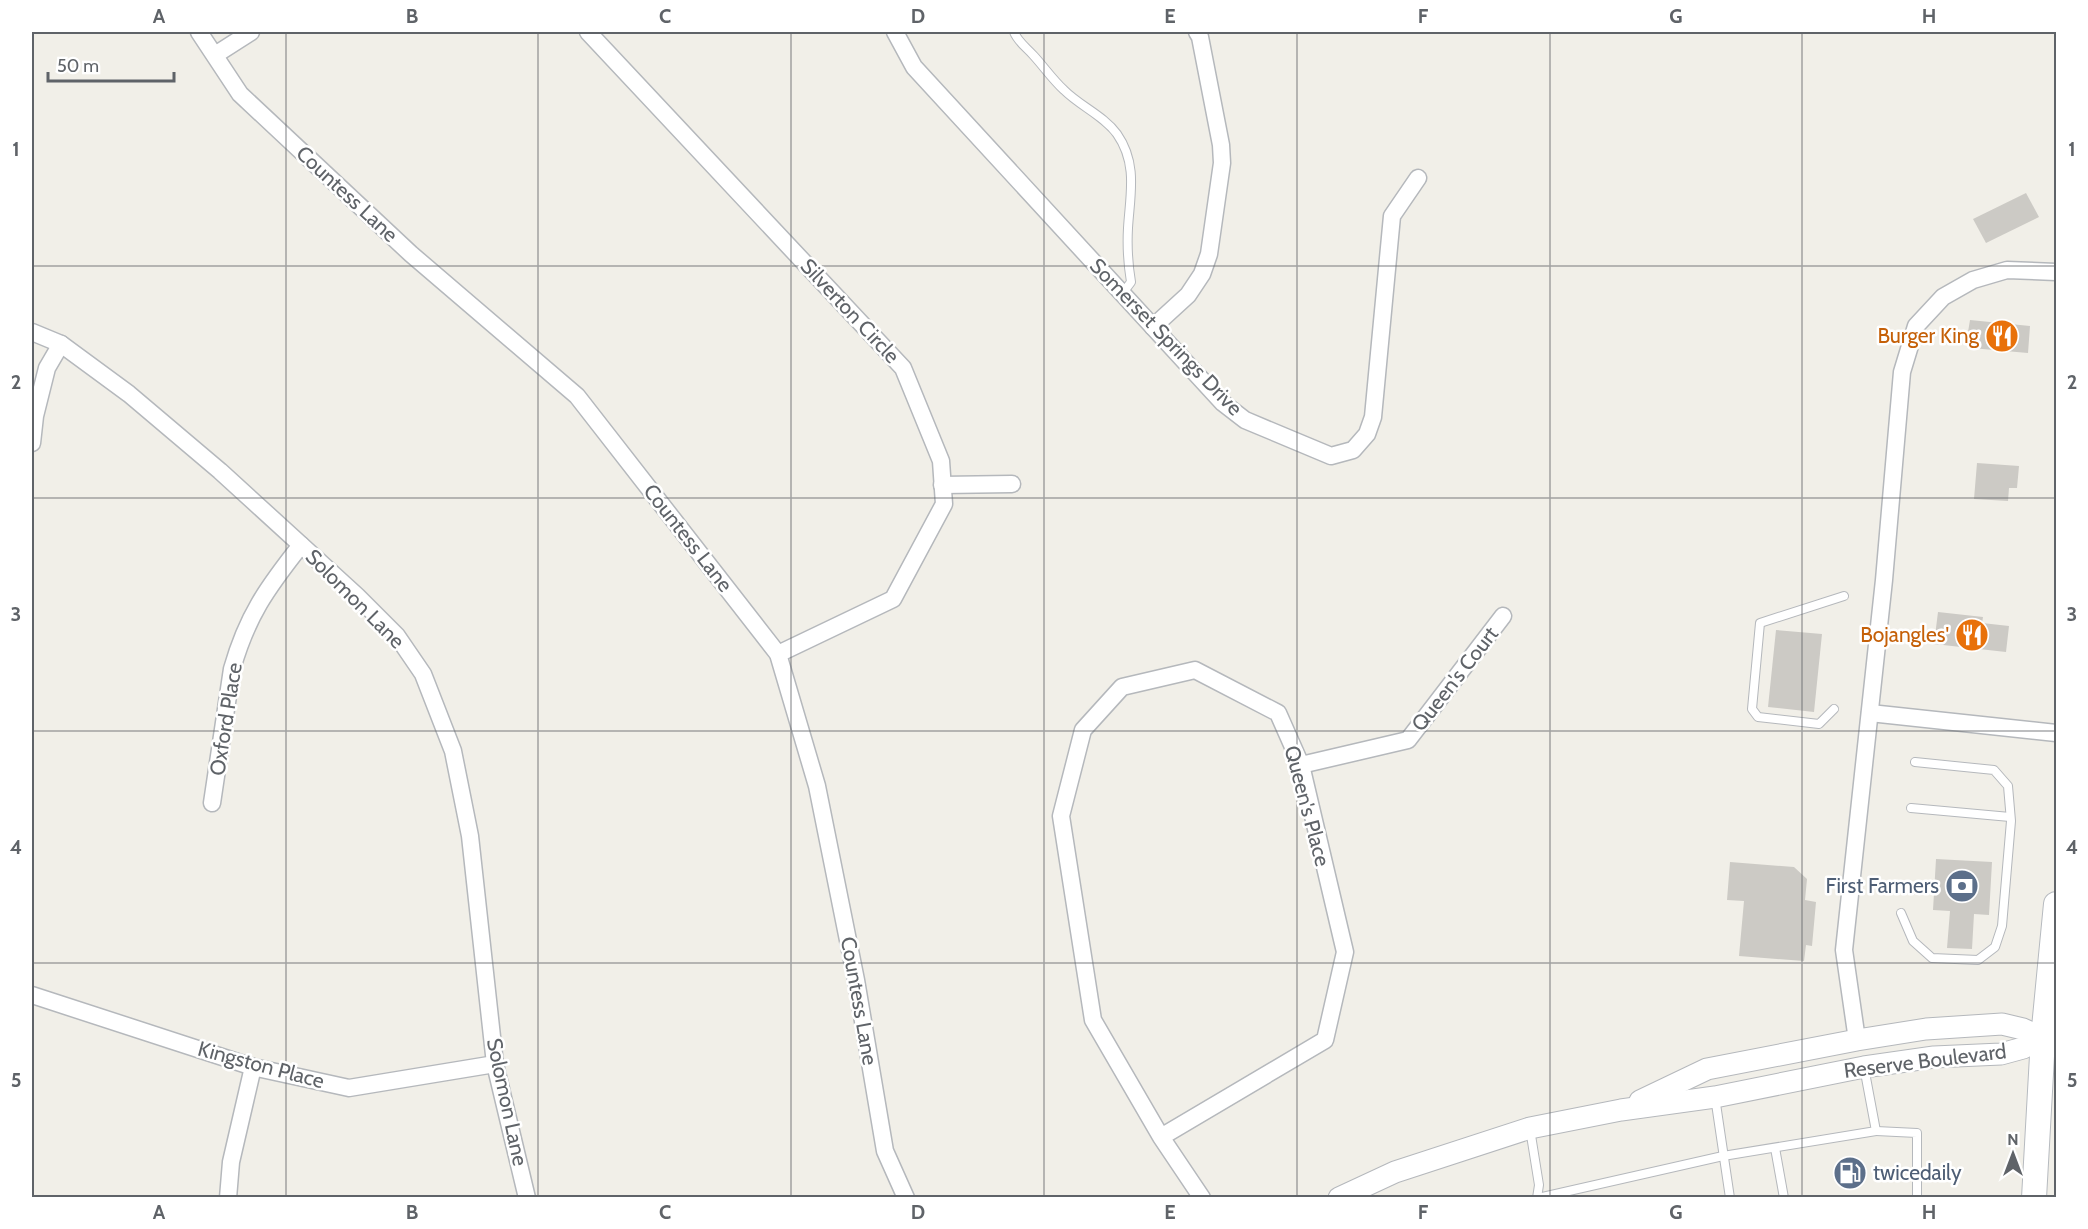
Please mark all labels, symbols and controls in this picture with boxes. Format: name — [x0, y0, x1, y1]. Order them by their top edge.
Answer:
text: A — [153, 4, 166, 28]
text: B — [406, 4, 418, 28]
text: C — [659, 4, 671, 28]
text: D — [911, 4, 925, 28]
text: E — [1164, 4, 1176, 28]
text: F — [1418, 4, 1429, 28]
text: G — [1669, 4, 1683, 28]
text: H — [1922, 4, 1936, 28]
scale bar — [48, 45, 174, 83]
text: 50 m — [57, 55, 99, 77]
text: 1 — [12, 137, 20, 161]
text: 1 — [2068, 137, 2076, 161]
street label: Countess Lane — [291, 140, 403, 247]
street label: Silverton Circle — [796, 253, 905, 368]
street label: Somerset Springs Drive — [1085, 253, 1248, 421]
restaurant icon: Burger King — [1984, 318, 2020, 354]
place label: Burger King — [1877, 323, 1980, 348]
text: 2 — [11, 370, 21, 394]
text: 2 — [2067, 370, 2077, 394]
street label: Countess Lane — [639, 479, 738, 597]
street label: Solomon Lane — [301, 544, 410, 654]
text: 3 — [11, 602, 21, 626]
text: 3 — [2067, 602, 2077, 626]
restaurant icon: Bojangles' — [1954, 617, 1990, 653]
street label: Queen's Court — [1406, 621, 1503, 736]
place label: Bojangles' — [1860, 622, 1949, 648]
street label: Oxford Place — [204, 660, 247, 777]
street label: Queen's Place — [1279, 743, 1336, 869]
text: 4 — [10, 835, 22, 859]
text: 4 — [2066, 835, 2078, 859]
bank icon: First Farmers — [1944, 868, 1980, 904]
place label: First Farmers — [1826, 873, 1939, 898]
street label: Countess Lane — [836, 935, 883, 1067]
street label: Kingston Place — [195, 1036, 327, 1093]
street label: Solomon Lane — [482, 1036, 533, 1168]
street label: Reserve Boulevard — [1842, 1038, 2008, 1083]
text: 5 — [11, 1068, 21, 1092]
text: 5 — [2067, 1068, 2077, 1092]
north arrow — [1983, 1124, 2043, 1184]
text: N — [2007, 1130, 2019, 1149]
fuel station icon: twicedaily — [1832, 1155, 1868, 1191]
place label: twicedaily — [1873, 1160, 1962, 1185]
text: A — [153, 1200, 166, 1224]
text: B — [406, 1200, 418, 1224]
text: C — [659, 1200, 671, 1224]
text: D — [911, 1200, 925, 1224]
text: E — [1164, 1200, 1176, 1224]
text: F — [1418, 1200, 1429, 1224]
text: G — [1669, 1200, 1683, 1224]
text: H — [1922, 1200, 1936, 1224]

